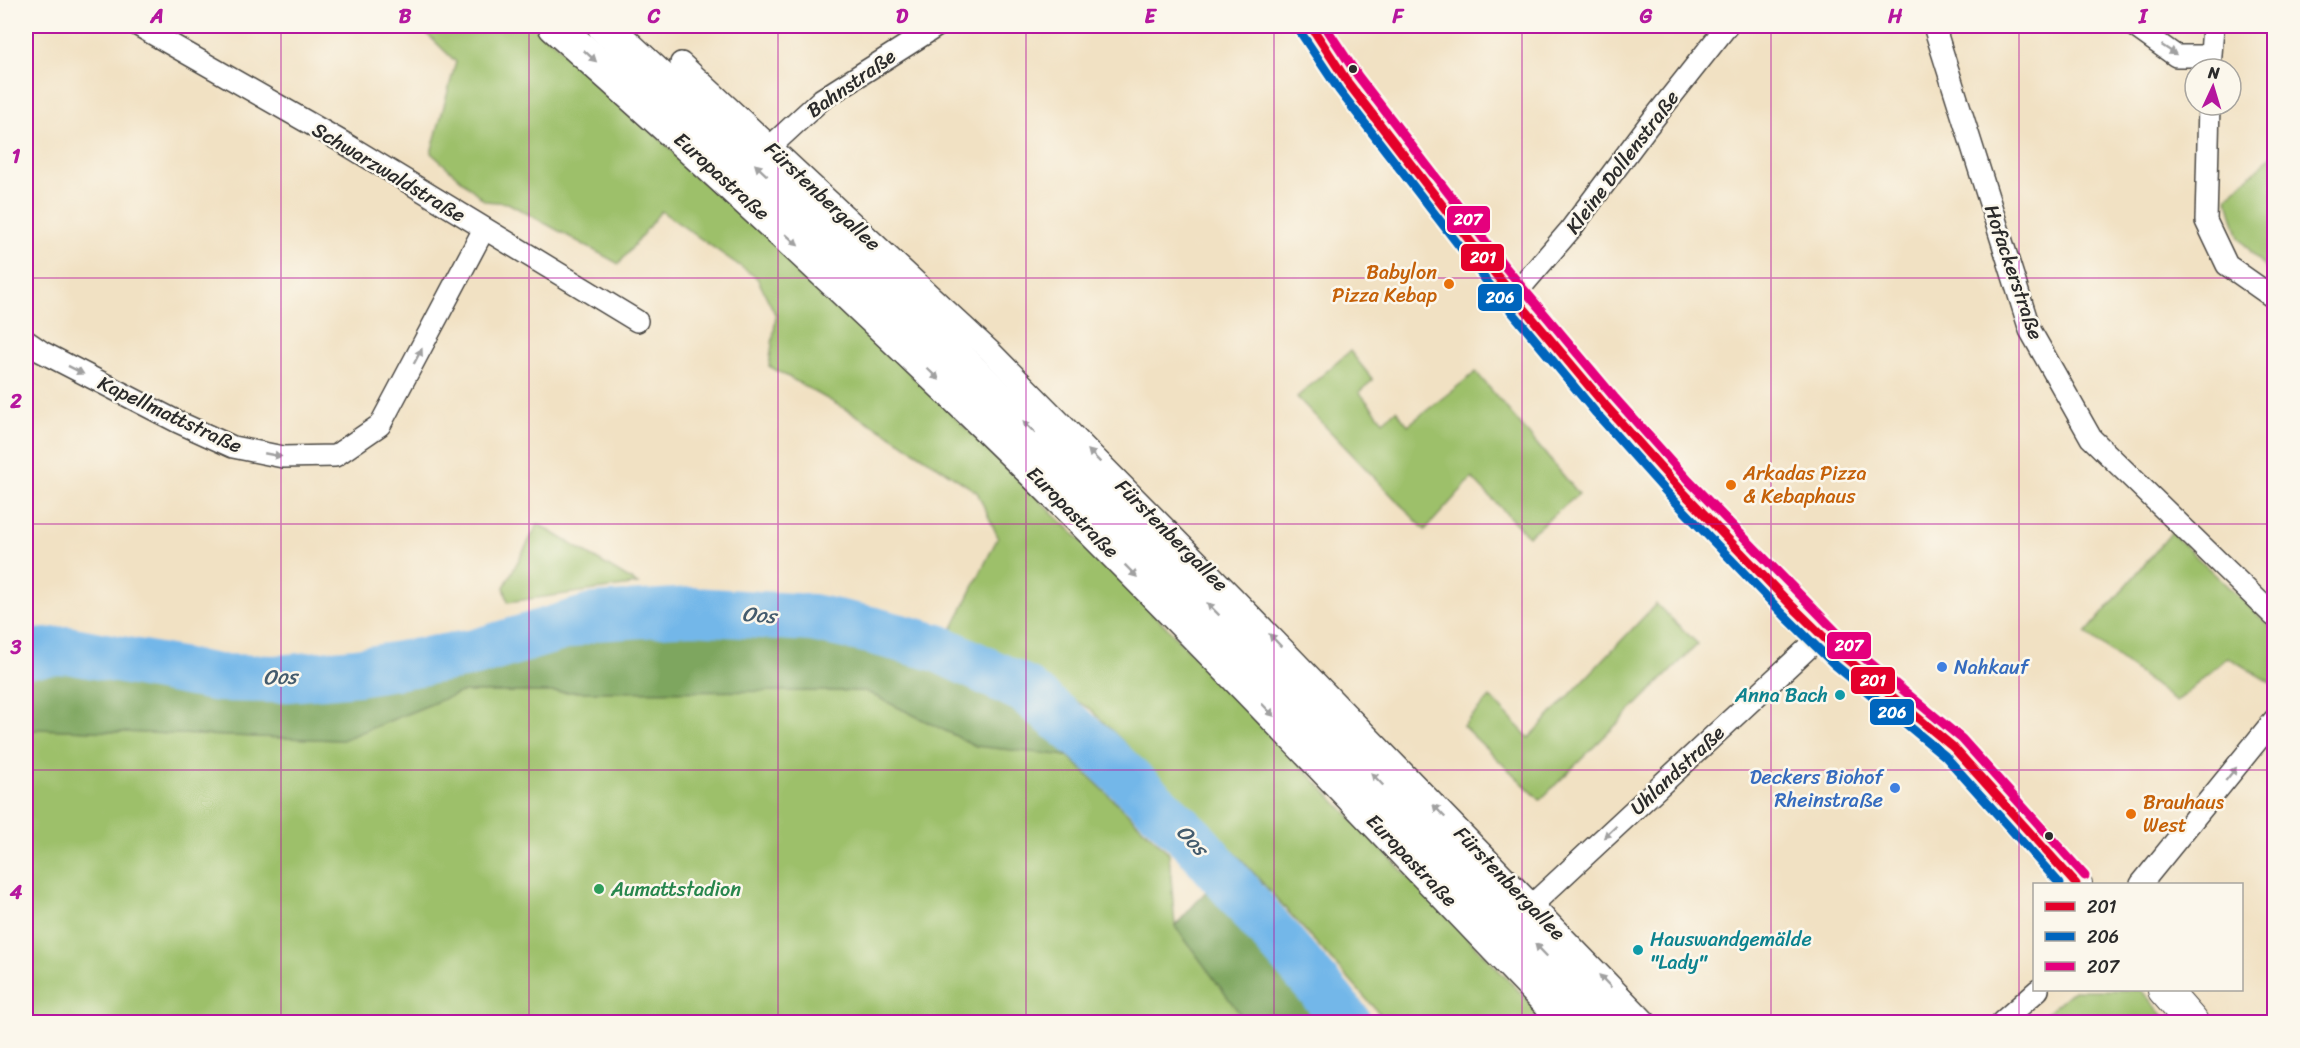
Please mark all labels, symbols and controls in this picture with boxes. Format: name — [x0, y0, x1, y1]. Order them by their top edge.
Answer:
text: A — [149, 0, 164, 34]
text: B — [399, 0, 412, 34]
text: C — [647, 0, 661, 34]
text: D — [896, 0, 909, 34]
text: E — [1144, 0, 1157, 34]
text: F — [1392, 0, 1405, 34]
text: G — [1639, 0, 1653, 34]
text: H — [1887, 0, 1903, 34]
text: I — [2138, 0, 2149, 34]
street label: Bahnstraße — [799, 39, 904, 127]
one-way arrow — [2161, 45, 2177, 56]
one-way arrow — [582, 49, 597, 62]
north arrow — [2183, 57, 2243, 117]
text: N — [2206, 58, 2221, 87]
unlabelled marker — [1347, 63, 1359, 75]
street label: Kleine Dollenstraße — [1556, 83, 1688, 242]
street label: Schwarzwaldstraße — [305, 113, 472, 232]
street label: Europastraße — [665, 123, 778, 230]
street label: Fürstenbergallee — [756, 133, 889, 260]
text: 1 — [12, 139, 21, 174]
one-way arrow — [754, 164, 769, 177]
street label: Hofackerstraße — [1974, 200, 2053, 345]
line badge: 207 — [1446, 205, 1491, 234]
text: 207 — [1453, 205, 1484, 234]
one-way arrow — [784, 233, 799, 246]
line badge: 201 — [1460, 243, 1505, 272]
text: 201 — [1469, 243, 1496, 272]
place label: Babylon Pizza Kebap — [1332, 255, 1437, 313]
marker: Babylon Pizza Kebap — [1442, 277, 1456, 291]
line badge: 206 — [1477, 283, 1523, 312]
text: 206 — [1485, 283, 1514, 312]
one-way arrow — [412, 347, 422, 365]
one-way arrow — [68, 365, 85, 374]
street label: Kapellmattstraße — [92, 366, 248, 463]
one-way arrow — [926, 367, 940, 381]
text: 2 — [9, 384, 22, 419]
one-way arrow — [1022, 420, 1036, 435]
one-way arrow — [1087, 449, 1101, 464]
one-way arrow — [264, 451, 283, 460]
place label: Arkadas Pizza & Kebaphaus — [1742, 456, 1867, 514]
street label: Europastraße — [1018, 458, 1127, 567]
street label: Fürstenbergallee — [1106, 470, 1237, 601]
marker: Arkadas Pizza & Kebaphaus — [1724, 478, 1738, 492]
one-way arrow — [1124, 563, 1138, 577]
water label: Oos — [741, 595, 781, 635]
one-way arrow — [1206, 602, 1220, 616]
text: 3 — [10, 630, 22, 665]
line badge: 207 — [1826, 631, 1872, 660]
text: 207 — [1834, 631, 1865, 660]
one-way arrow — [1268, 634, 1282, 648]
place label: Nahkauf — [1954, 650, 2031, 685]
water label: Oos — [262, 657, 301, 697]
marker: Nahkauf — [1935, 660, 1949, 674]
line badge: 201 — [1850, 666, 1896, 695]
text: 201 — [1859, 666, 1886, 695]
place label: Anna Bach — [1734, 678, 1828, 713]
marker: Anna Bach — [1833, 688, 1847, 702]
line badge: 206 — [1869, 698, 1915, 726]
text: 206 — [1877, 698, 1906, 727]
one-way arrow — [1260, 703, 1274, 717]
street label: Uhlandstraße — [1622, 716, 1733, 824]
place label: Deckers Biohof Rheinstraße — [1750, 760, 1885, 818]
one-way arrow — [2224, 767, 2237, 782]
one-way arrow — [1370, 772, 1384, 787]
marker: Deckers Biohof Rheinstraße — [1888, 781, 1902, 795]
place label: Brauhaus West — [2143, 785, 2225, 843]
one-way arrow — [1433, 804, 1447, 818]
street label: Europastraße — [1357, 805, 1466, 916]
marker: Brauhaus West — [2124, 807, 2138, 821]
water label: Oos — [1167, 815, 1220, 868]
street label: Fürstenbergallee — [1445, 817, 1574, 949]
one-way arrow — [1603, 825, 1618, 838]
unlabelled marker — [2043, 830, 2055, 842]
place label: Aumattstadion — [610, 872, 741, 907]
text: 4 — [9, 875, 23, 910]
marker: Aumattstadion — [592, 882, 606, 896]
legend — [2033, 883, 2243, 991]
text: 201 — [2087, 891, 2117, 923]
text: 206 — [2087, 921, 2119, 953]
place label: Hauswandgemälde "Lady" — [1650, 922, 1812, 980]
marker: Hauswandgemälde "Lady" — [1631, 943, 1645, 957]
one-way arrow — [1535, 944, 1549, 958]
text: 207 — [2087, 951, 2121, 983]
one-way arrow — [1598, 974, 1612, 988]

